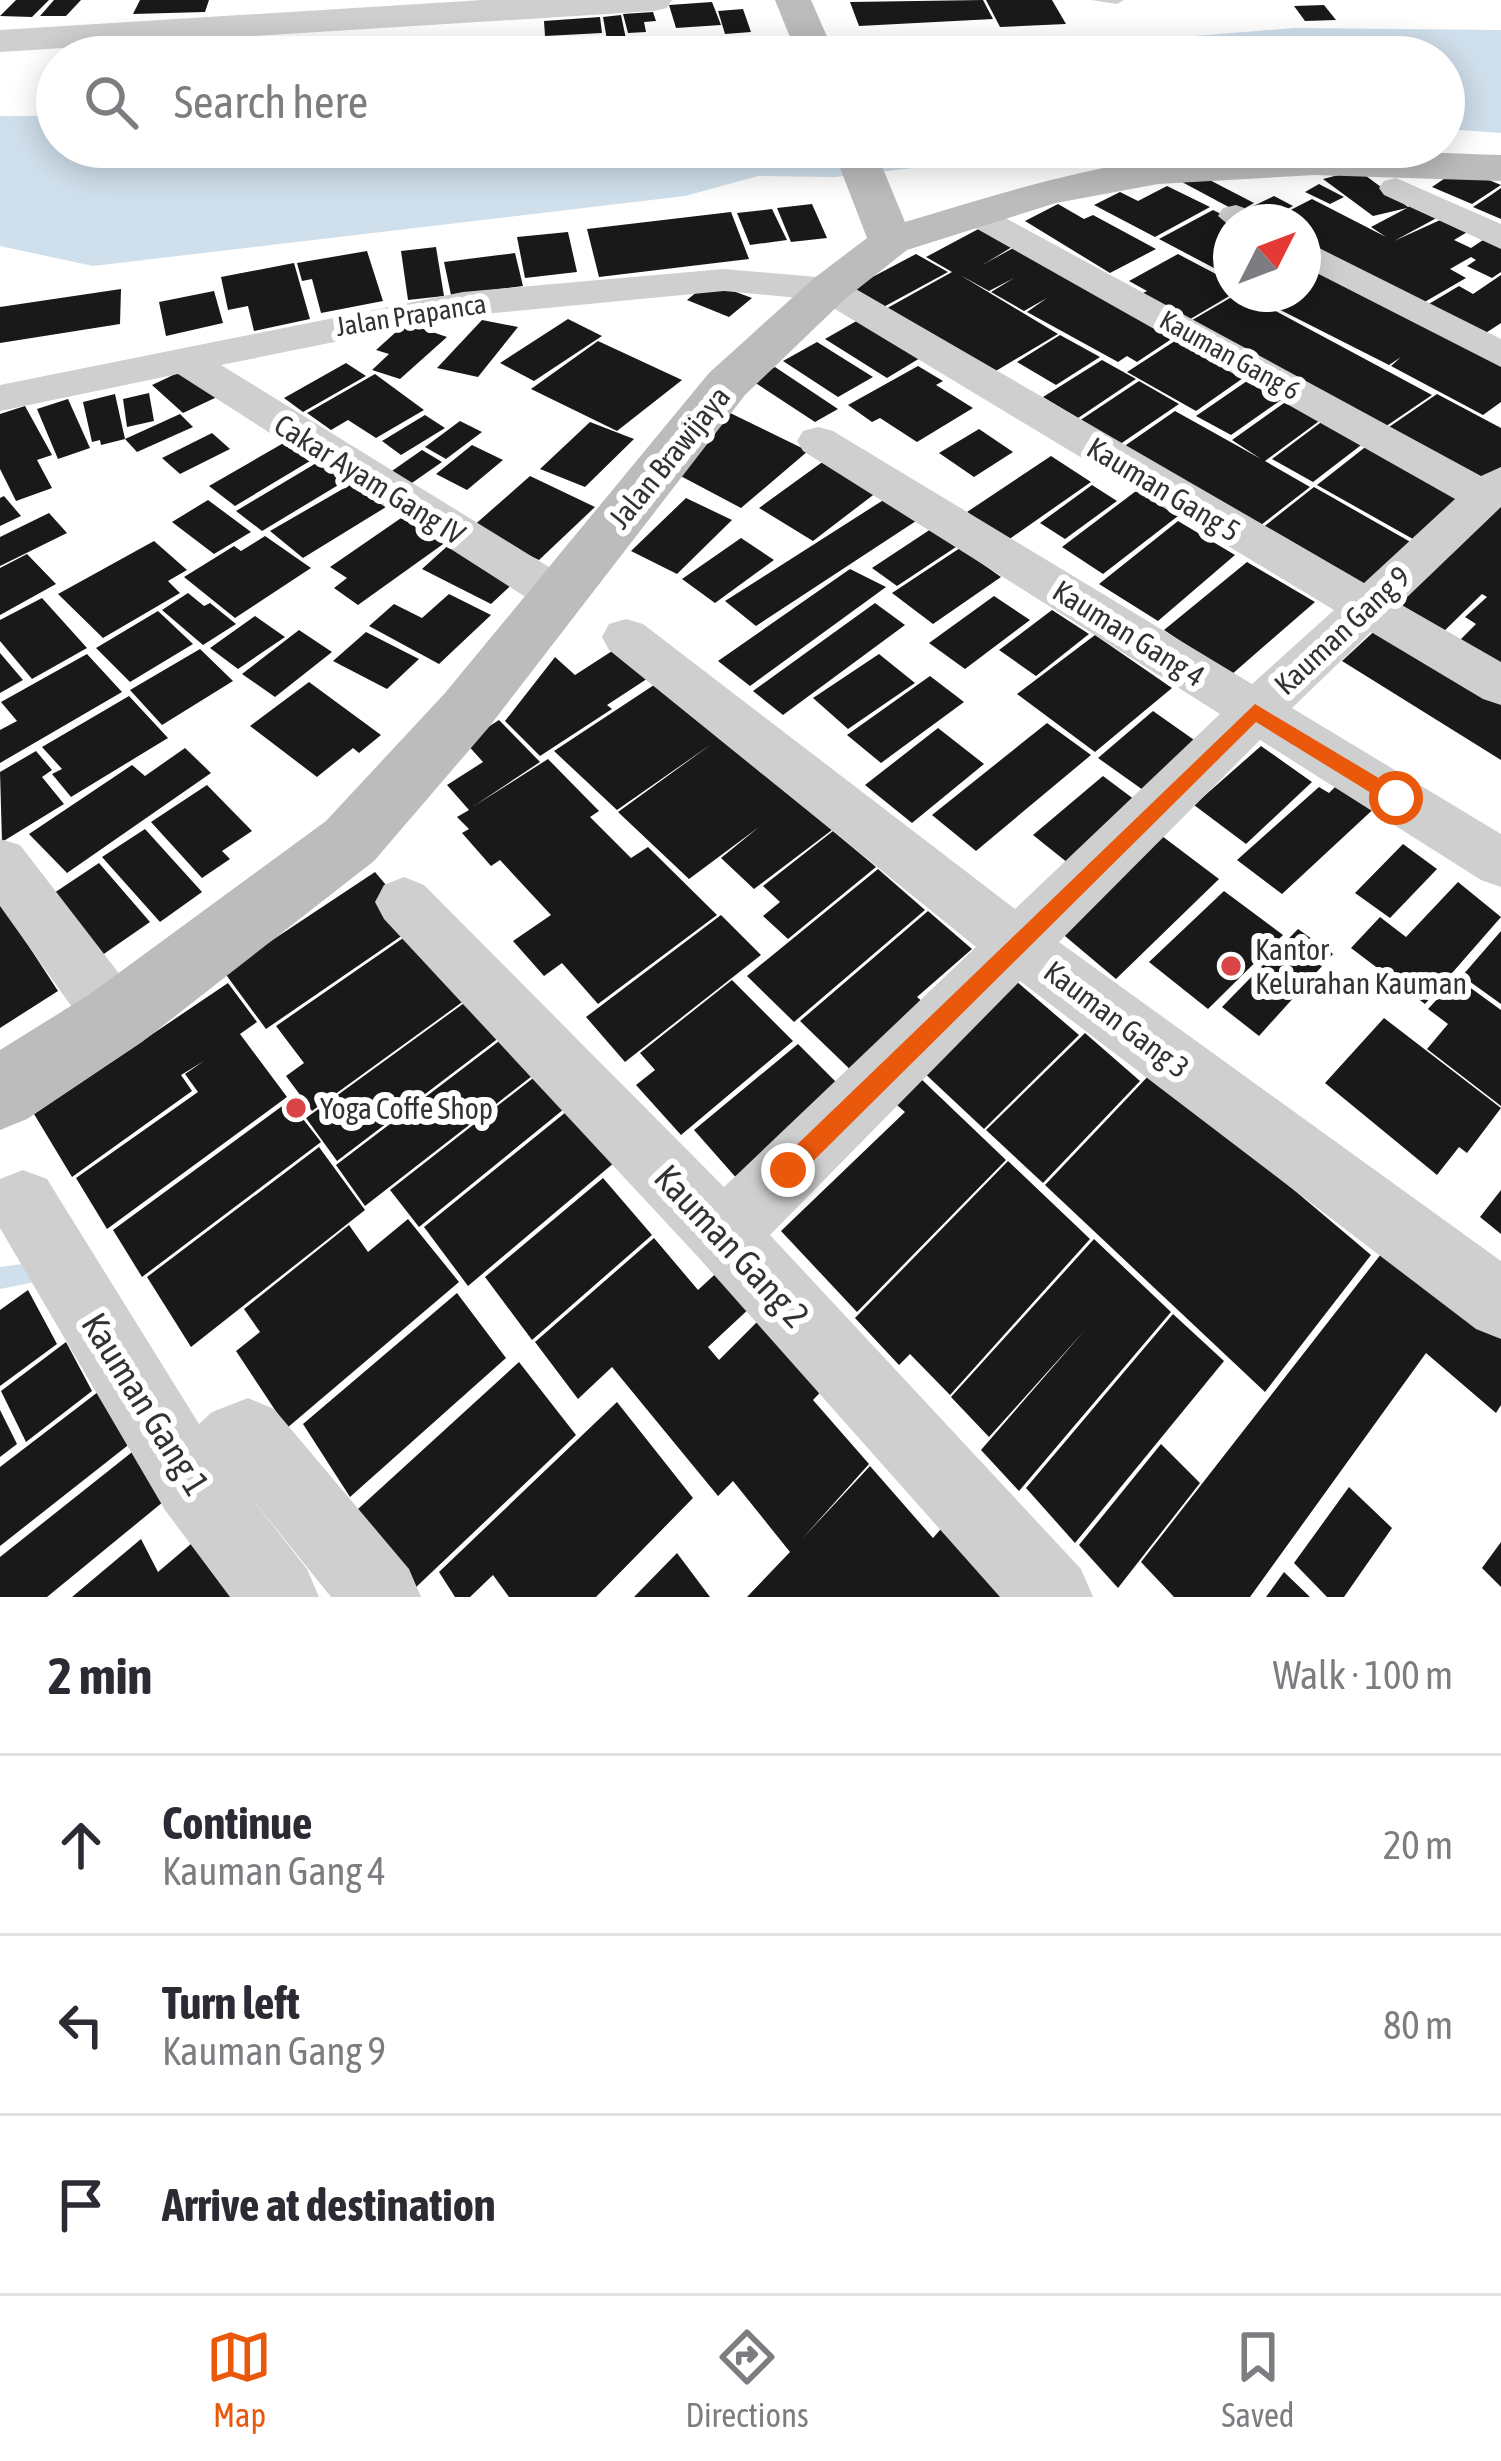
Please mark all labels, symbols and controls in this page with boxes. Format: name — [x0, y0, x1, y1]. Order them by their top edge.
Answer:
search box — [36, 36, 1465, 168]
icon: search — [78, 69, 144, 135]
text: Search here — [174, 76, 368, 128]
north arrow — [1213, 204, 1321, 312]
street label: Jalan Prapanca — [334, 288, 488, 342]
street label: Kauman Gang 6 — [1155, 304, 1305, 406]
street label: Jalan Brawijaya — [602, 379, 736, 535]
street label: Cakar Ayam Gang IV — [269, 407, 472, 551]
street label: Kauman Gang 5 — [1081, 430, 1247, 548]
street label: Kauman Gang 9 — [1267, 559, 1417, 701]
street label: Kauman Gang 4 — [1047, 573, 1211, 693]
route start — [1369, 771, 1423, 825]
place label: Kantor Kelurahan Kauman — [1255, 932, 1467, 1000]
marker: Kantor Kelurahan Kauman — [1218, 953, 1244, 979]
street label: Kauman Gang 3 — [1038, 954, 1196, 1084]
place label: Yoga Coffe Shop — [320, 1091, 493, 1125]
marker: Yoga Coffe Shop — [283, 1095, 309, 1121]
route end — [761, 1143, 815, 1197]
street label: Kauman Gang 2 — [646, 1156, 818, 1336]
street label: Kauman Gang 1 — [73, 1305, 219, 1503]
text: 2 min — [48, 1646, 152, 1705]
text: Walk · 100 m — [1273, 1653, 1453, 1697]
text: Continue — [162, 1797, 313, 1849]
icon: ahead — [48, 1812, 114, 1878]
text: 20 m — [1383, 1823, 1453, 1867]
text: Kauman Gang 4 — [162, 1849, 386, 1893]
text: Turn left — [162, 1977, 300, 2029]
icon: left — [48, 1992, 114, 2058]
text: 80 m — [1383, 2003, 1453, 2047]
text: Kauman Gang 9 — [162, 2029, 386, 2073]
icon: arrive — [48, 2172, 114, 2238]
text: Arrive at destination — [162, 2179, 496, 2231]
tab: Map — [206, 2324, 272, 2434]
tab: Directions — [685, 2324, 809, 2434]
tab: Saved — [1222, 2324, 1294, 2434]

